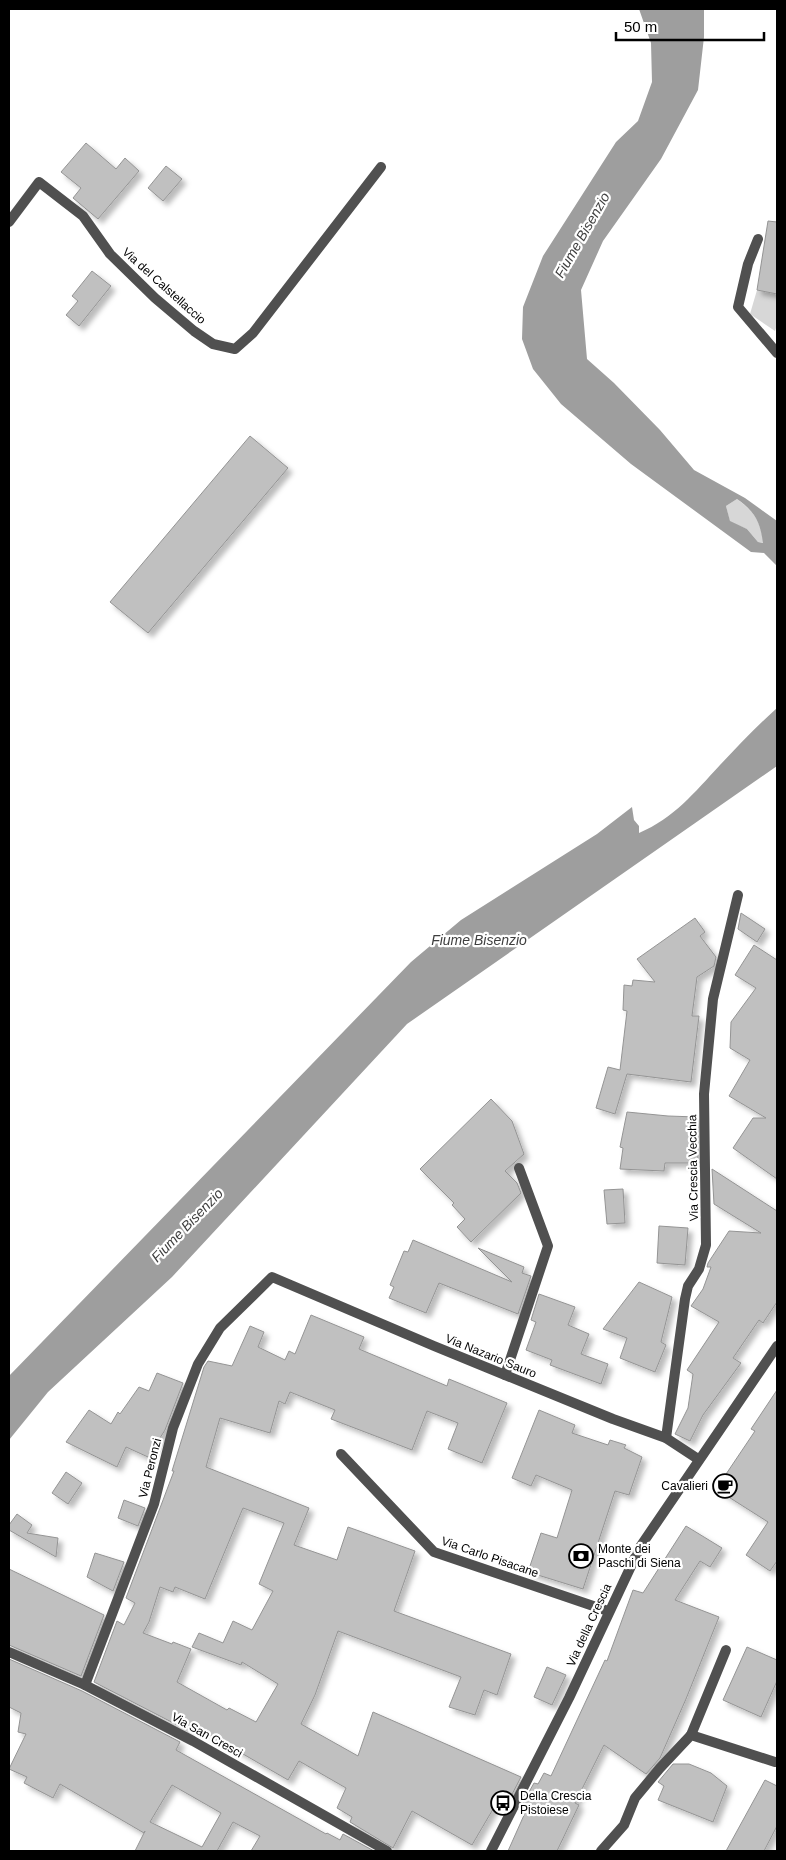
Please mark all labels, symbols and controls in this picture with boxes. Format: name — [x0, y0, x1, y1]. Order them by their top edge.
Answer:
scale bar — [616, 10, 764, 42]
text: 50 m — [624, 18, 657, 35]
water label: Fiume Bisenzio — [551, 189, 613, 280]
street label: Via del Calstellaccio — [119, 245, 209, 327]
water label: Fiume Bisenzio — [431, 932, 527, 948]
street label: Via Crescia Vecchia — [685, 1114, 701, 1221]
water label: Fiume Bisenzio — [148, 1185, 226, 1265]
street label: Via Nazario Sauro — [443, 1331, 539, 1381]
street label: Via Peronzi — [136, 1437, 164, 1499]
cafe icon: Cavalieri — [712, 1473, 738, 1499]
place label: Cavalieri — [661, 1479, 708, 1493]
street label: Via Carlo Pisacane — [440, 1534, 541, 1580]
place label: Monte dei Paschi di Siena — [598, 1542, 681, 1570]
bank icon: Monte dei Paschi di Siena — [568, 1543, 594, 1569]
street label: Via della Crescia — [564, 1581, 614, 1669]
street label: Via San Cresci — [169, 1710, 245, 1760]
place label: Della Crescia Pistoiese — [520, 1789, 592, 1817]
bus stop icon: Della Crescia Pistoiese — [490, 1790, 516, 1816]

